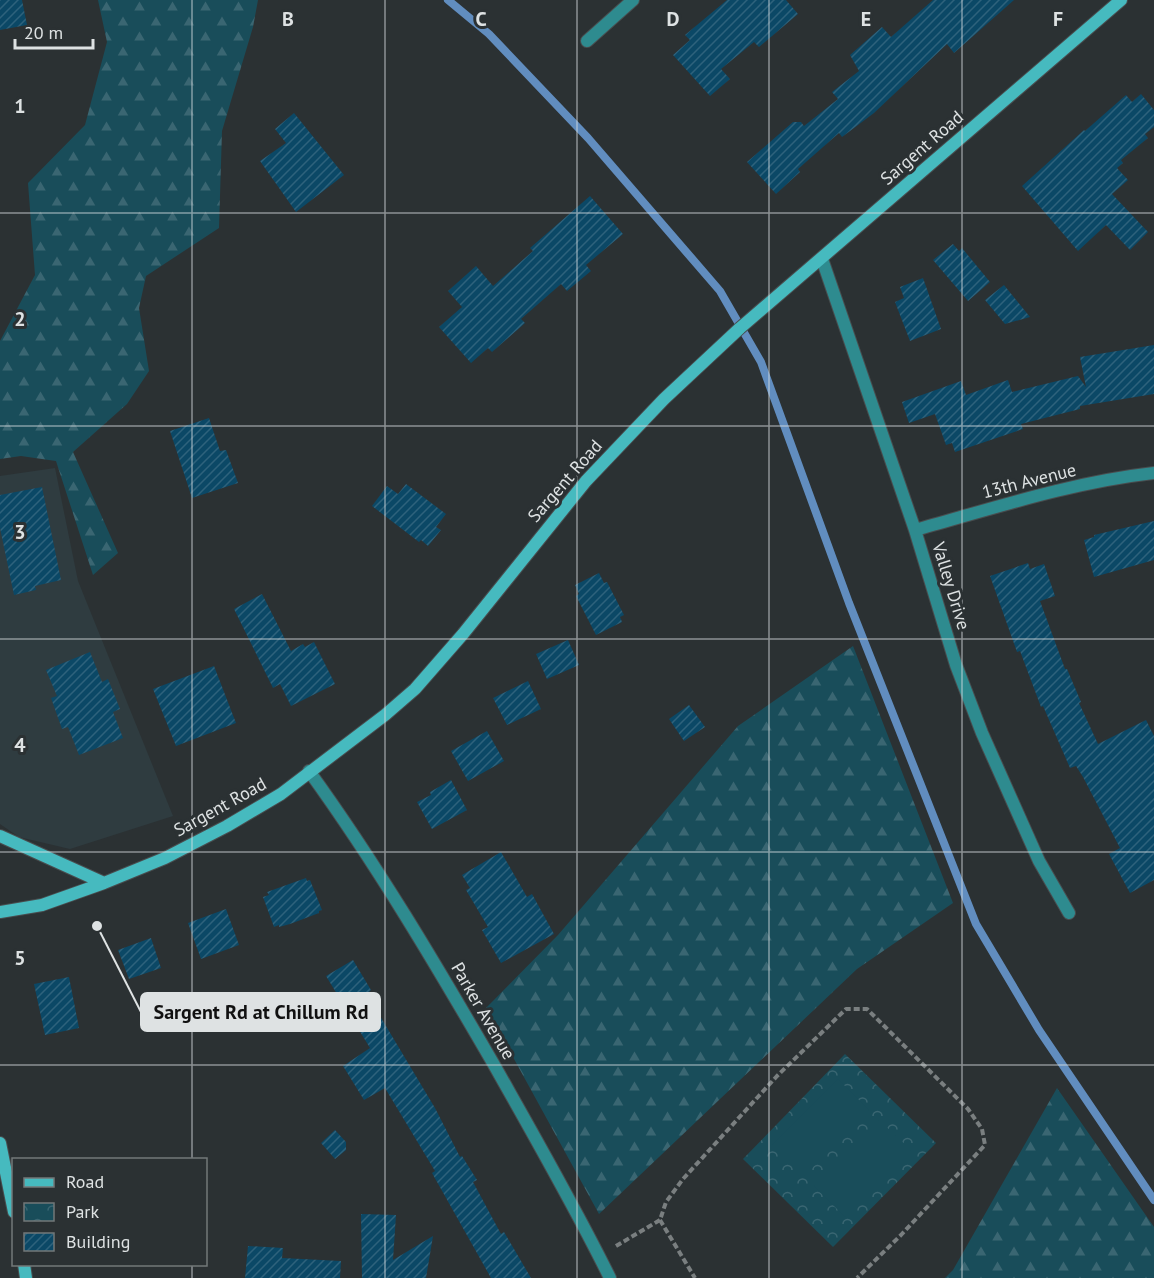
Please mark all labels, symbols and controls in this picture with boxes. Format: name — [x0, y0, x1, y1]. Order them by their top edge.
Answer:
text: B — [282, 6, 294, 32]
text: C — [475, 6, 487, 32]
text: D — [667, 6, 680, 32]
text: E — [861, 6, 871, 32]
text: F — [1053, 6, 1063, 32]
scale bar — [15, 12, 93, 50]
text: 20 m — [24, 21, 63, 44]
text: 1 — [14, 93, 26, 119]
street label: Sargent Road — [876, 105, 968, 190]
text: 2 — [14, 306, 26, 332]
street label: Sargent Road — [522, 435, 607, 527]
street label: 13th Avenue — [980, 458, 1078, 503]
text: 3 — [14, 519, 26, 545]
street label: Valley Drive — [927, 538, 976, 632]
text: 4 — [14, 732, 26, 758]
street label: Sargent Road — [169, 772, 270, 841]
text: 5 — [14, 945, 26, 971]
street label: Parker Avenue — [446, 958, 521, 1064]
callout: Sargent Rd at Chillum Rd — [141, 993, 380, 1031]
text: Sargent Rd at Chillum Rd — [154, 999, 368, 1025]
legend — [12, 1158, 207, 1266]
text: Road — [66, 1170, 104, 1193]
text: Park — [66, 1200, 99, 1223]
text: Building — [66, 1230, 130, 1253]

